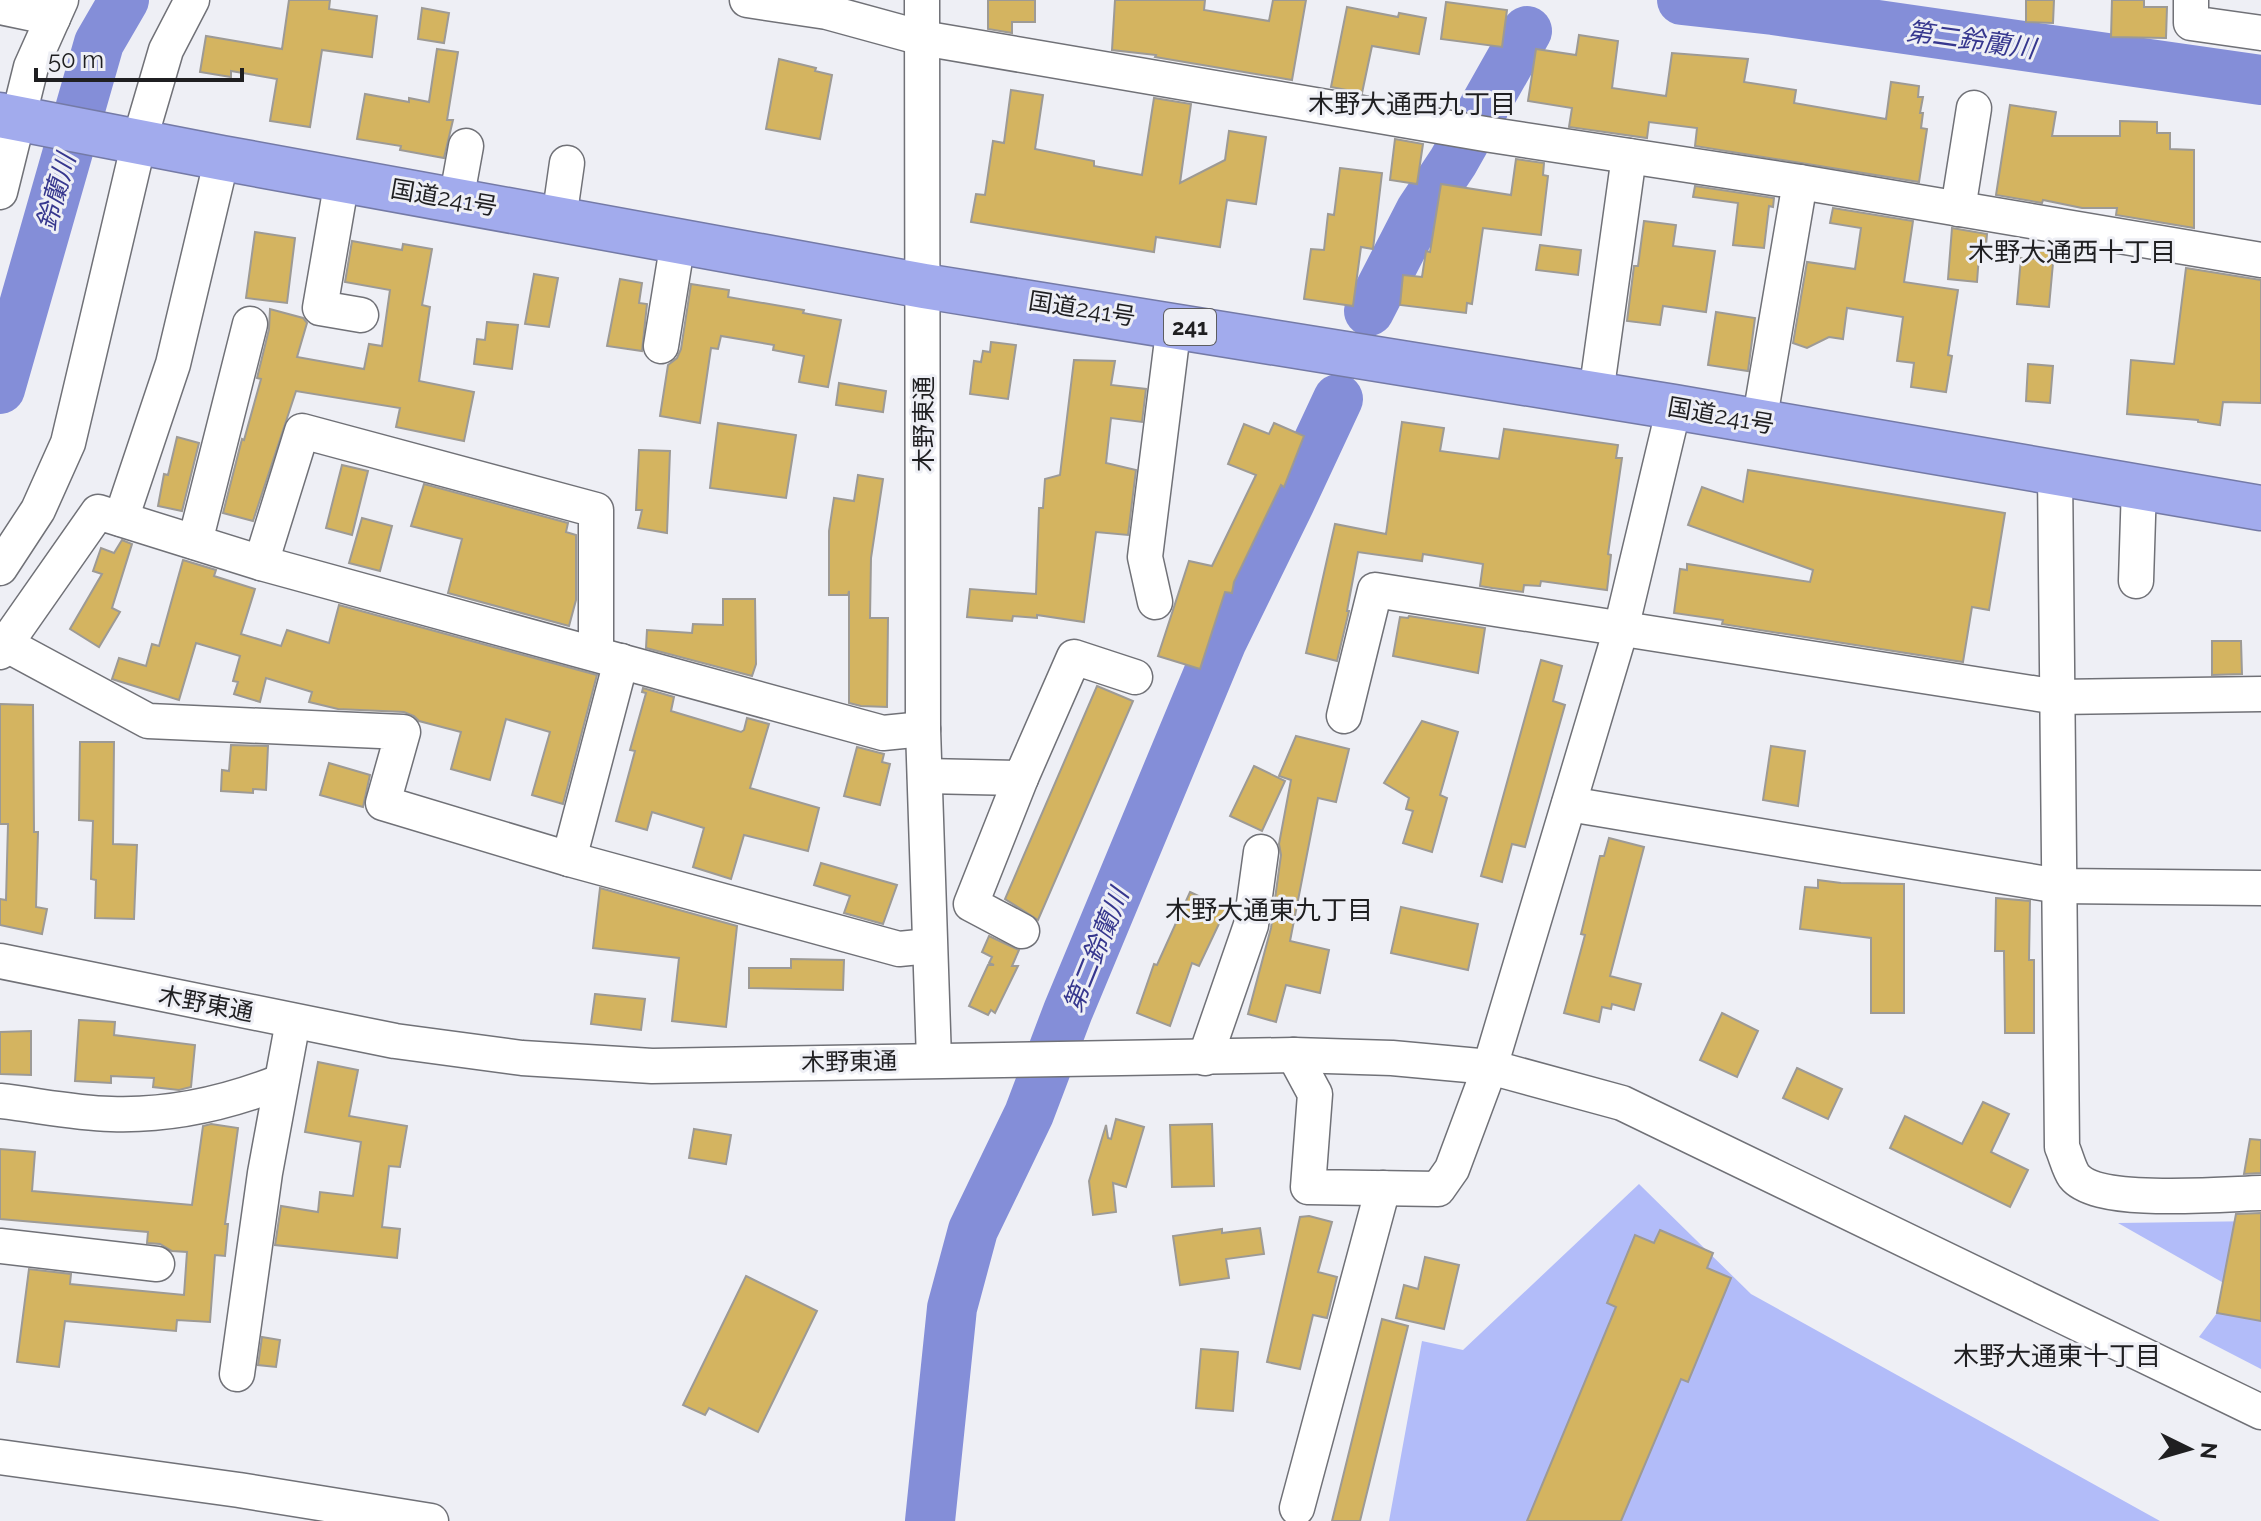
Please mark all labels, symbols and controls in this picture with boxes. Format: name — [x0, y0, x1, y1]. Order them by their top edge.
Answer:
water label: 第二鈴蘭川 — [1905, 16, 2040, 64]
scale bar — [36, 32, 242, 82]
text: 50 m — [48, 45, 104, 74]
district label: 木野大通西九丁目 — [1308, 89, 1516, 119]
water label: 鈴蘭川 — [31, 147, 82, 234]
street label: 国道241号 — [388, 174, 500, 221]
district label: 木野大通西十丁目 — [1968, 237, 2176, 267]
street label: 国道241号 — [1027, 286, 1138, 331]
road number: 241 — [1164, 309, 1216, 345]
street label: 木野東通 — [909, 376, 938, 472]
street label: 国道241号 — [1665, 392, 1777, 439]
water label: 第二鈴蘭川 — [1058, 881, 1135, 1016]
district label: 木野大通東九丁目 — [1165, 895, 1373, 925]
street label: 木野東通 — [156, 980, 256, 1027]
street label: 木野東通 — [801, 1046, 897, 1077]
district label: 木野大通東十丁目 — [1953, 1341, 2161, 1371]
north arrow — [2149, 1409, 2229, 1489]
text: N — [2195, 1441, 2223, 1460]

